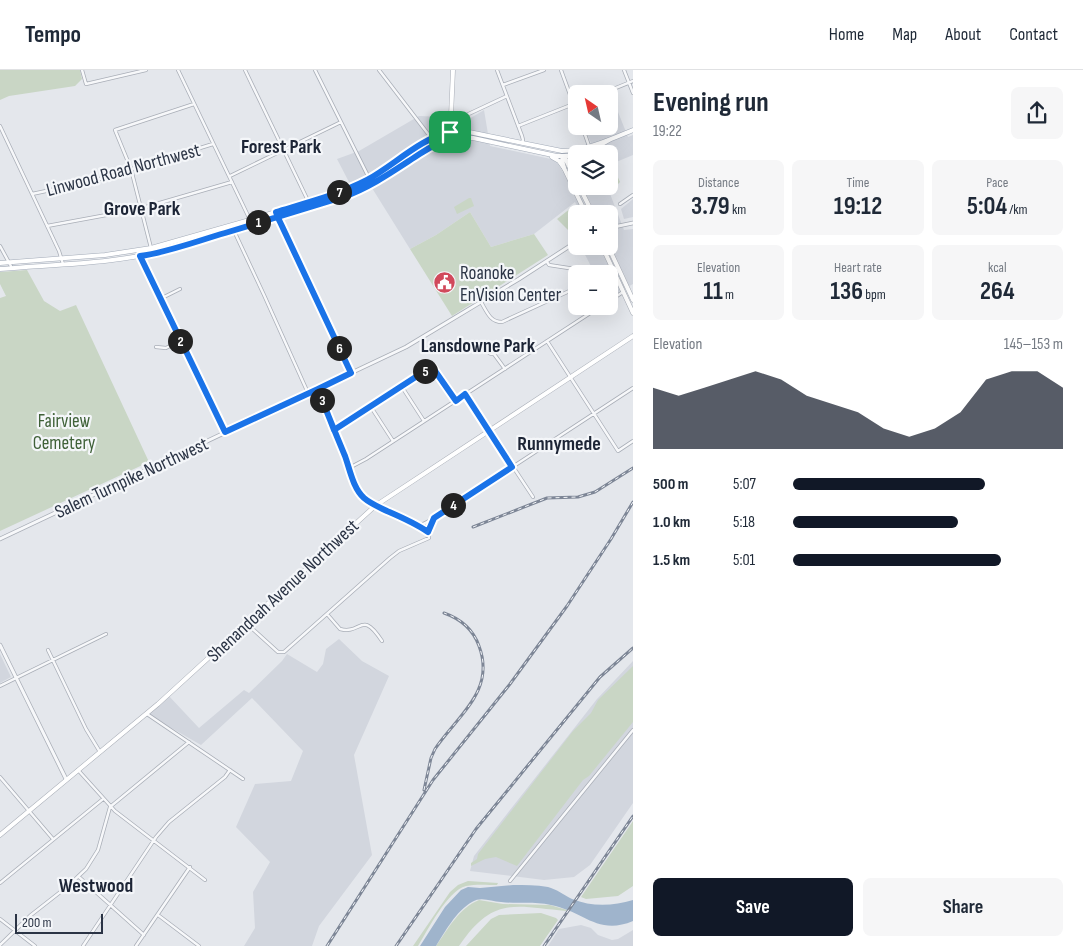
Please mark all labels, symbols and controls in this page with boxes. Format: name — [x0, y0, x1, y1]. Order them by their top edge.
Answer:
text: Tempo — [25, 20, 81, 49]
text: Home — [829, 24, 864, 45]
text: Map — [892, 24, 917, 45]
text: About — [945, 24, 981, 45]
text: Contact — [1009, 24, 1058, 45]
north arrow — [568, 85, 618, 135]
map controls — [568, 85, 618, 315]
text: Evening run — [653, 86, 769, 119]
button: share — [1011, 87, 1063, 139]
pin — [429, 111, 471, 153]
icon: arrive — [436, 118, 464, 146]
text: 19:22 — [653, 122, 682, 141]
district label: Forest Park — [241, 135, 322, 159]
street label: Linwood Road Northwest — [44, 139, 203, 202]
button: layers — [568, 145, 618, 195]
text: Distance — [698, 174, 739, 191]
text: Time — [847, 174, 869, 191]
text: Pace — [986, 174, 1008, 191]
pin: 7 — [326, 180, 352, 204]
text: 7 — [336, 184, 343, 201]
text: 3.79 — [691, 191, 730, 222]
text: 19:12 — [834, 191, 882, 222]
text: 5:04 — [967, 191, 1007, 222]
district label: Grove Park — [104, 197, 181, 221]
text: km — [730, 201, 746, 218]
text: /km — [1007, 201, 1028, 218]
button: + — [568, 205, 618, 255]
pin: 1 — [246, 210, 270, 234]
text: 1 — [256, 214, 261, 231]
text: Elevation — [697, 259, 740, 276]
text: Heart rate — [834, 259, 882, 276]
text: kcal — [988, 259, 1007, 276]
place label: Roanoke EnVision Center — [460, 262, 562, 307]
button: − — [568, 265, 618, 315]
public building icon: Roanoke EnVision Center — [432, 271, 456, 295]
text: 11 — [703, 276, 723, 307]
text: 136 — [830, 276, 863, 307]
text: 264 — [980, 276, 1015, 307]
text: m — [723, 286, 734, 303]
text: bpm — [863, 286, 886, 303]
pin: 2 — [168, 328, 192, 354]
text: 2 — [177, 333, 184, 350]
district label: Lansdowne Park — [421, 334, 536, 358]
text: Elevation — [653, 335, 702, 354]
text: 145–153 m — [1004, 335, 1063, 354]
pin: 6 — [326, 336, 352, 360]
text: 6 — [336, 340, 343, 357]
pin: 5 — [412, 358, 438, 384]
text: 5 — [422, 363, 429, 380]
pin: 3 — [310, 388, 334, 412]
text: 3 — [319, 392, 326, 409]
park label: Fairview Cemetery — [33, 410, 96, 455]
district label: Runnymede — [517, 432, 601, 456]
street label: Salem Turnpike Northwest — [51, 433, 212, 524]
text: 500 m — [653, 475, 688, 494]
text: 5:07 — [733, 475, 756, 494]
pin: 4 — [440, 492, 466, 518]
text: 4 — [450, 497, 457, 514]
text: 1.0 km — [653, 513, 690, 532]
text: 5:18 — [733, 513, 755, 532]
street label: Shenandoah Avenue Northwest — [202, 515, 364, 667]
text: 1.5 km — [653, 551, 690, 570]
text: 5:01 — [733, 551, 755, 570]
district label: Westwood — [59, 874, 133, 898]
button: Save — [653, 878, 853, 936]
button: Share — [863, 878, 1063, 936]
scale bar — [15, 911, 102, 934]
text: 200 m — [22, 914, 51, 931]

